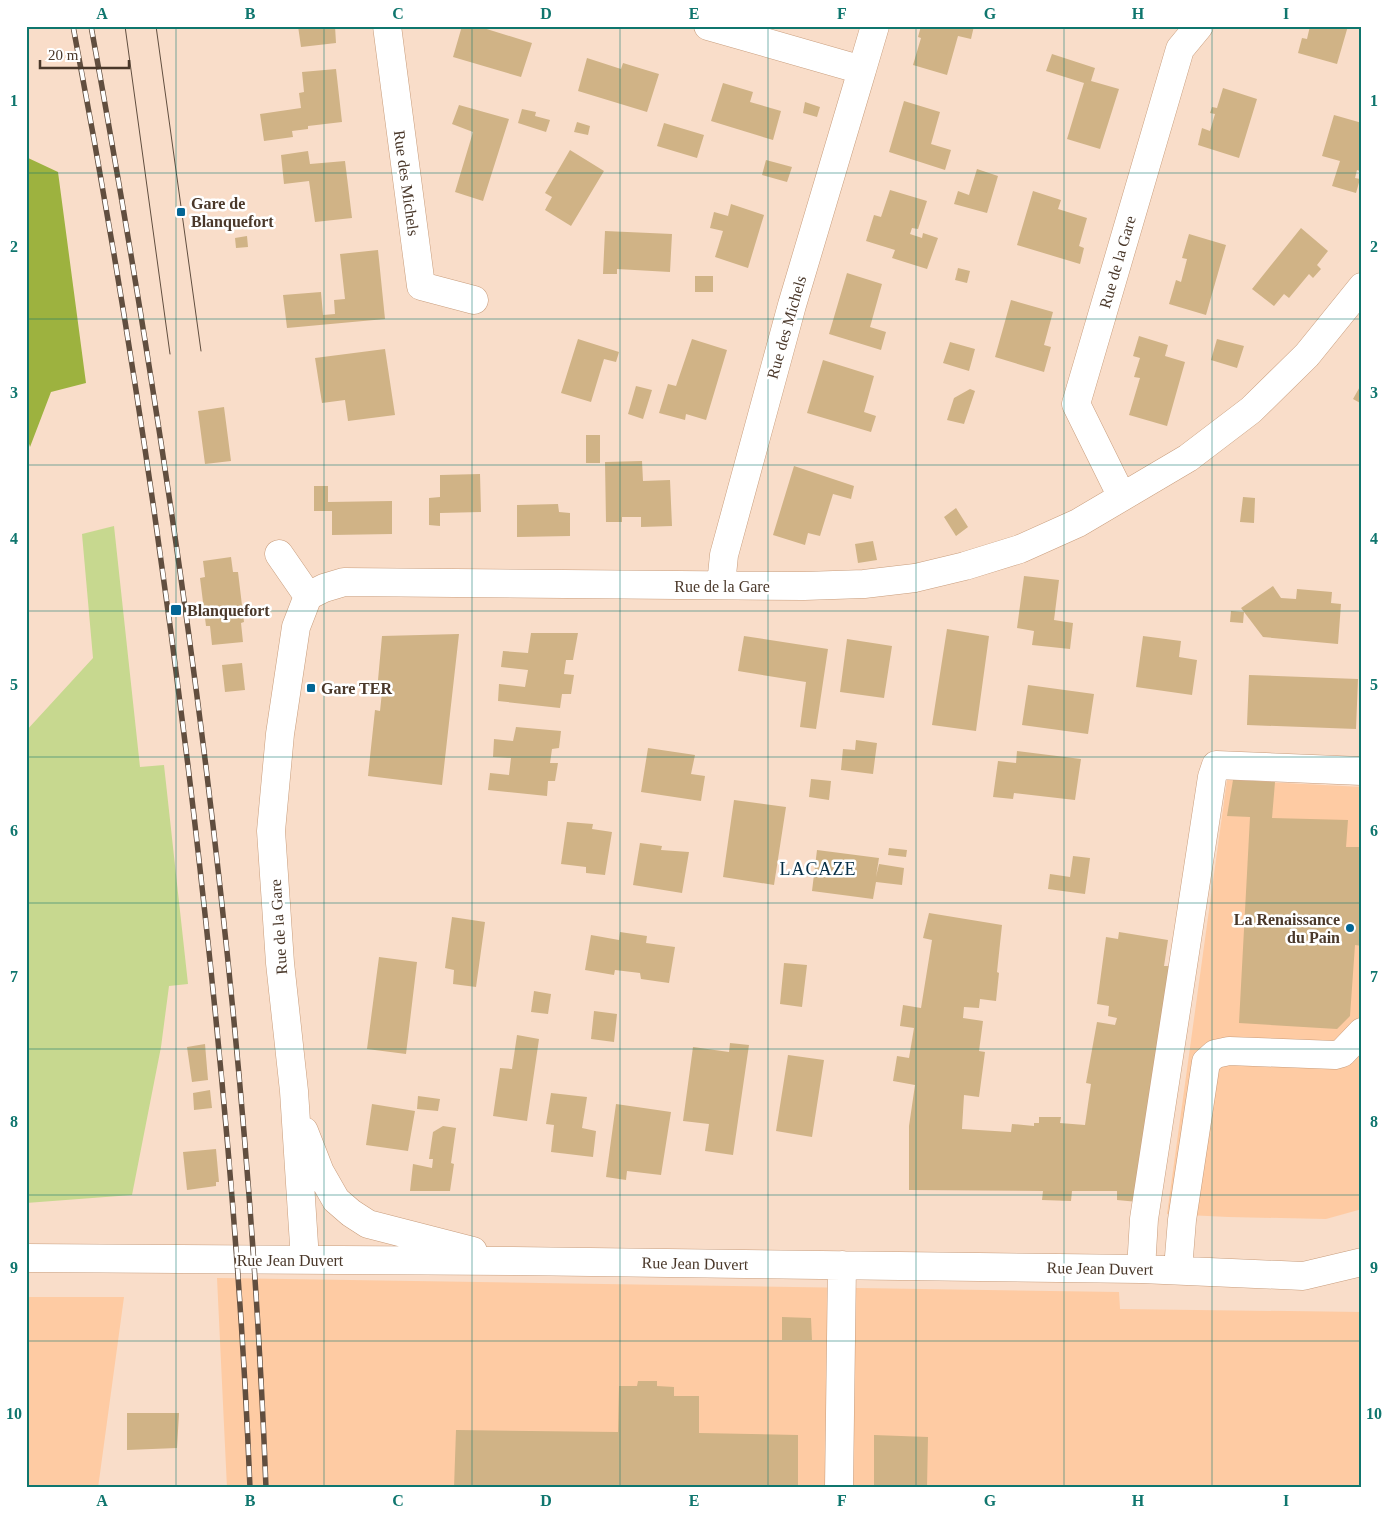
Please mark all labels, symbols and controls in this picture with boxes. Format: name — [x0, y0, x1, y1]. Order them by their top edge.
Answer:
text: A — [96, 5, 108, 22]
text: B — [245, 5, 256, 22]
text: C — [392, 5, 404, 22]
text: D — [540, 5, 552, 22]
text: E — [689, 5, 699, 22]
text: F — [837, 5, 847, 22]
text: G — [984, 5, 997, 22]
text: H — [1132, 5, 1145, 22]
text: I — [1283, 5, 1289, 22]
scale bar — [40, 38, 129, 70]
text: 20 m — [48, 47, 79, 63]
text: 1 — [10, 92, 18, 109]
text: 1 — [1370, 92, 1378, 109]
street label: Rue des Michels — [391, 129, 422, 237]
place label: Gare de Blanquefort — [191, 195, 274, 231]
marker: Gare de Blanquefort — [175, 206, 187, 218]
street label: Rue de la Gare — [1096, 214, 1139, 310]
text: 2 — [10, 238, 18, 255]
text: 2 — [1370, 238, 1378, 255]
street label: Rue des Michels — [764, 274, 809, 381]
text: 3 — [10, 384, 18, 401]
text: 3 — [1370, 384, 1378, 401]
text: 4 — [10, 530, 18, 547]
text: 4 — [1370, 530, 1378, 547]
street label: Rue de la Gare — [674, 578, 770, 595]
place label: Blanquefort — [187, 602, 270, 620]
marker: Blanquefort — [169, 603, 183, 617]
text: 5 — [10, 676, 18, 693]
text: 5 — [1370, 676, 1378, 693]
place label: Gare TER — [321, 680, 392, 697]
marker: Gare TER — [305, 682, 317, 694]
text: 6 — [10, 822, 18, 839]
text: 6 — [1370, 822, 1378, 839]
district label: LACAZE — [780, 859, 857, 879]
street label: Rue de la Gare — [267, 879, 290, 975]
place label: La Renaissance du Pain — [1234, 911, 1340, 946]
marker: La Renaissance du Pain — [1344, 922, 1356, 934]
text: 7 — [10, 968, 18, 985]
text: 7 — [1370, 968, 1378, 985]
text: 8 — [10, 1113, 18, 1130]
text: 8 — [1370, 1113, 1378, 1130]
street label: Rue Jean Duvert — [237, 1252, 344, 1269]
street label: Rue Jean Duvert — [642, 1254, 749, 1273]
text: 9 — [10, 1259, 18, 1276]
street label: Rue Jean Duvert — [1047, 1259, 1154, 1278]
text: 9 — [1370, 1259, 1378, 1276]
text: 10 — [6, 1405, 22, 1422]
text: 10 — [1366, 1405, 1382, 1422]
text: A — [96, 1492, 108, 1509]
text: B — [245, 1492, 256, 1509]
text: C — [392, 1492, 404, 1509]
text: D — [540, 1492, 552, 1509]
text: E — [689, 1492, 699, 1509]
text: F — [837, 1492, 847, 1509]
text: G — [984, 1492, 997, 1509]
text: H — [1132, 1492, 1145, 1509]
text: I — [1283, 1492, 1289, 1509]

